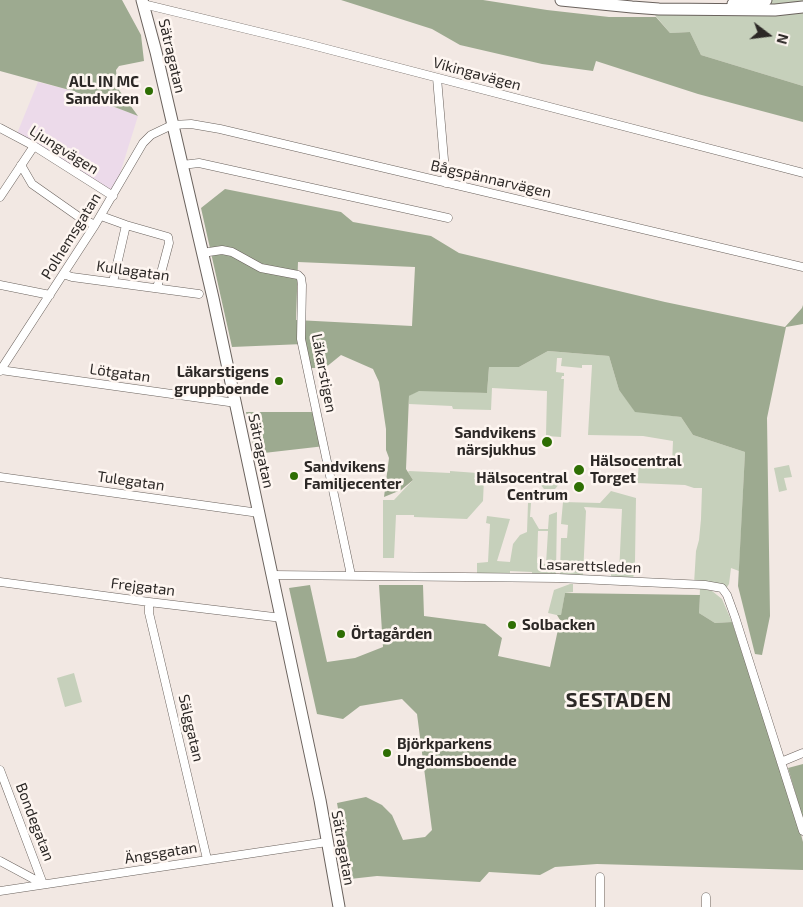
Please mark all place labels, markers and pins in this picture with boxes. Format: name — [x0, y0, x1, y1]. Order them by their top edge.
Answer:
place label: ALL IN MC Sandviken — [65, 73, 139, 108]
marker: ALL IN MC Sandviken — [143, 85, 155, 97]
place label: Läkarstigens gruppboende — [174, 363, 269, 398]
marker: Läkarstigens gruppboende — [273, 375, 285, 387]
place label: Sandvikens närsjukhus — [455, 424, 536, 459]
marker: Sandvikens närsjukhus — [540, 435, 554, 449]
place label: Hälsocentral Torget — [590, 452, 682, 487]
place label: Sandvikens Familjecenter — [304, 458, 402, 493]
marker: Hälsocentral Torget — [572, 463, 586, 477]
place label: Hälsocentral Centrum — [476, 469, 568, 504]
marker: Sandvikens Familjecenter — [288, 470, 300, 482]
marker: Hälsocentral Centrum — [572, 480, 586, 494]
place label: Solbacken — [522, 616, 595, 634]
marker: Solbacken — [506, 619, 518, 631]
place label: Örtagården — [351, 625, 432, 643]
marker: Örtagården — [335, 628, 347, 640]
place label: Björkparkens Ungdomsboende — [397, 735, 517, 770]
marker: Björkparkens Ungdomsboende — [381, 747, 393, 759]

